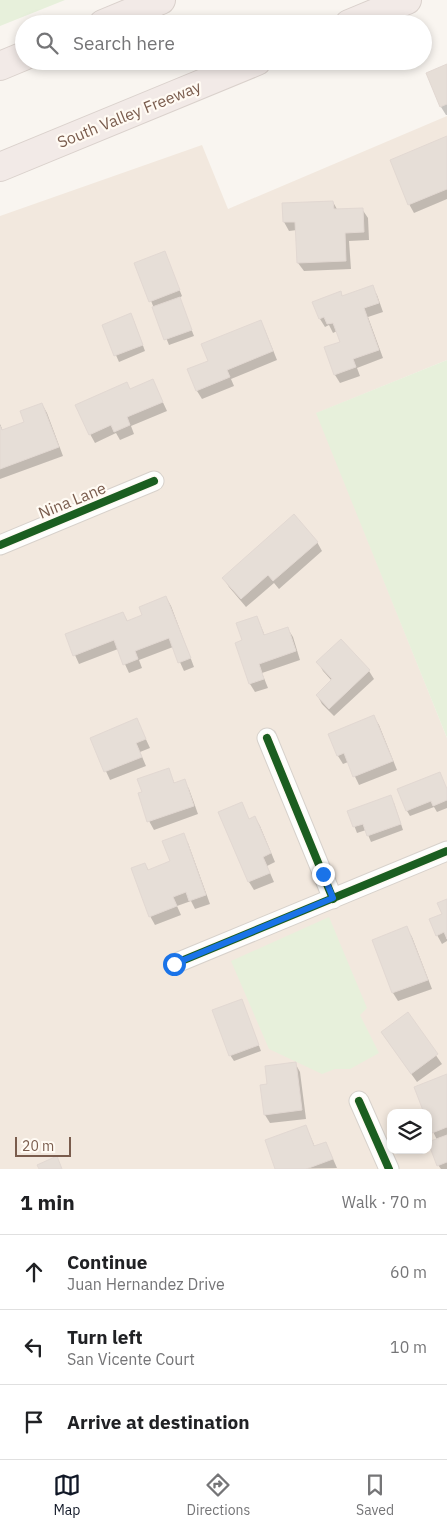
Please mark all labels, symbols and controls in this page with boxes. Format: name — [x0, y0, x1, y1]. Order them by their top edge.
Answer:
search box — [15, 15, 432, 70]
icon: search — [33, 29, 61, 57]
text: Search here — [73, 31, 175, 55]
street label: South Valley Freeway — [54, 76, 204, 152]
street label: Nina Lane — [35, 477, 109, 523]
route end — [312, 863, 335, 886]
route start — [163, 953, 186, 976]
map controls — [387, 1109, 432, 1154]
button: layers — [387, 1109, 432, 1154]
scale bar — [15, 1134, 71, 1157]
text: 20 m — [22, 1137, 54, 1155]
text: 1 min — [20, 1188, 75, 1216]
text: Walk · 70 m — [342, 1192, 427, 1212]
text: Continue — [67, 1250, 147, 1274]
icon: ahead — [20, 1258, 48, 1286]
text: 60 m — [390, 1262, 427, 1282]
text: Juan Hernandez Drive — [67, 1274, 225, 1294]
text: Turn left — [67, 1325, 143, 1349]
icon: left — [20, 1333, 48, 1361]
text: 10 m — [390, 1337, 427, 1357]
text: San Vicente Court — [67, 1349, 195, 1369]
icon: arrive — [20, 1408, 48, 1436]
text: Arrive at destination — [67, 1410, 250, 1434]
tab: Map — [53, 1471, 81, 1519]
tab: Directions — [187, 1471, 250, 1519]
tab: Saved — [356, 1471, 394, 1519]

